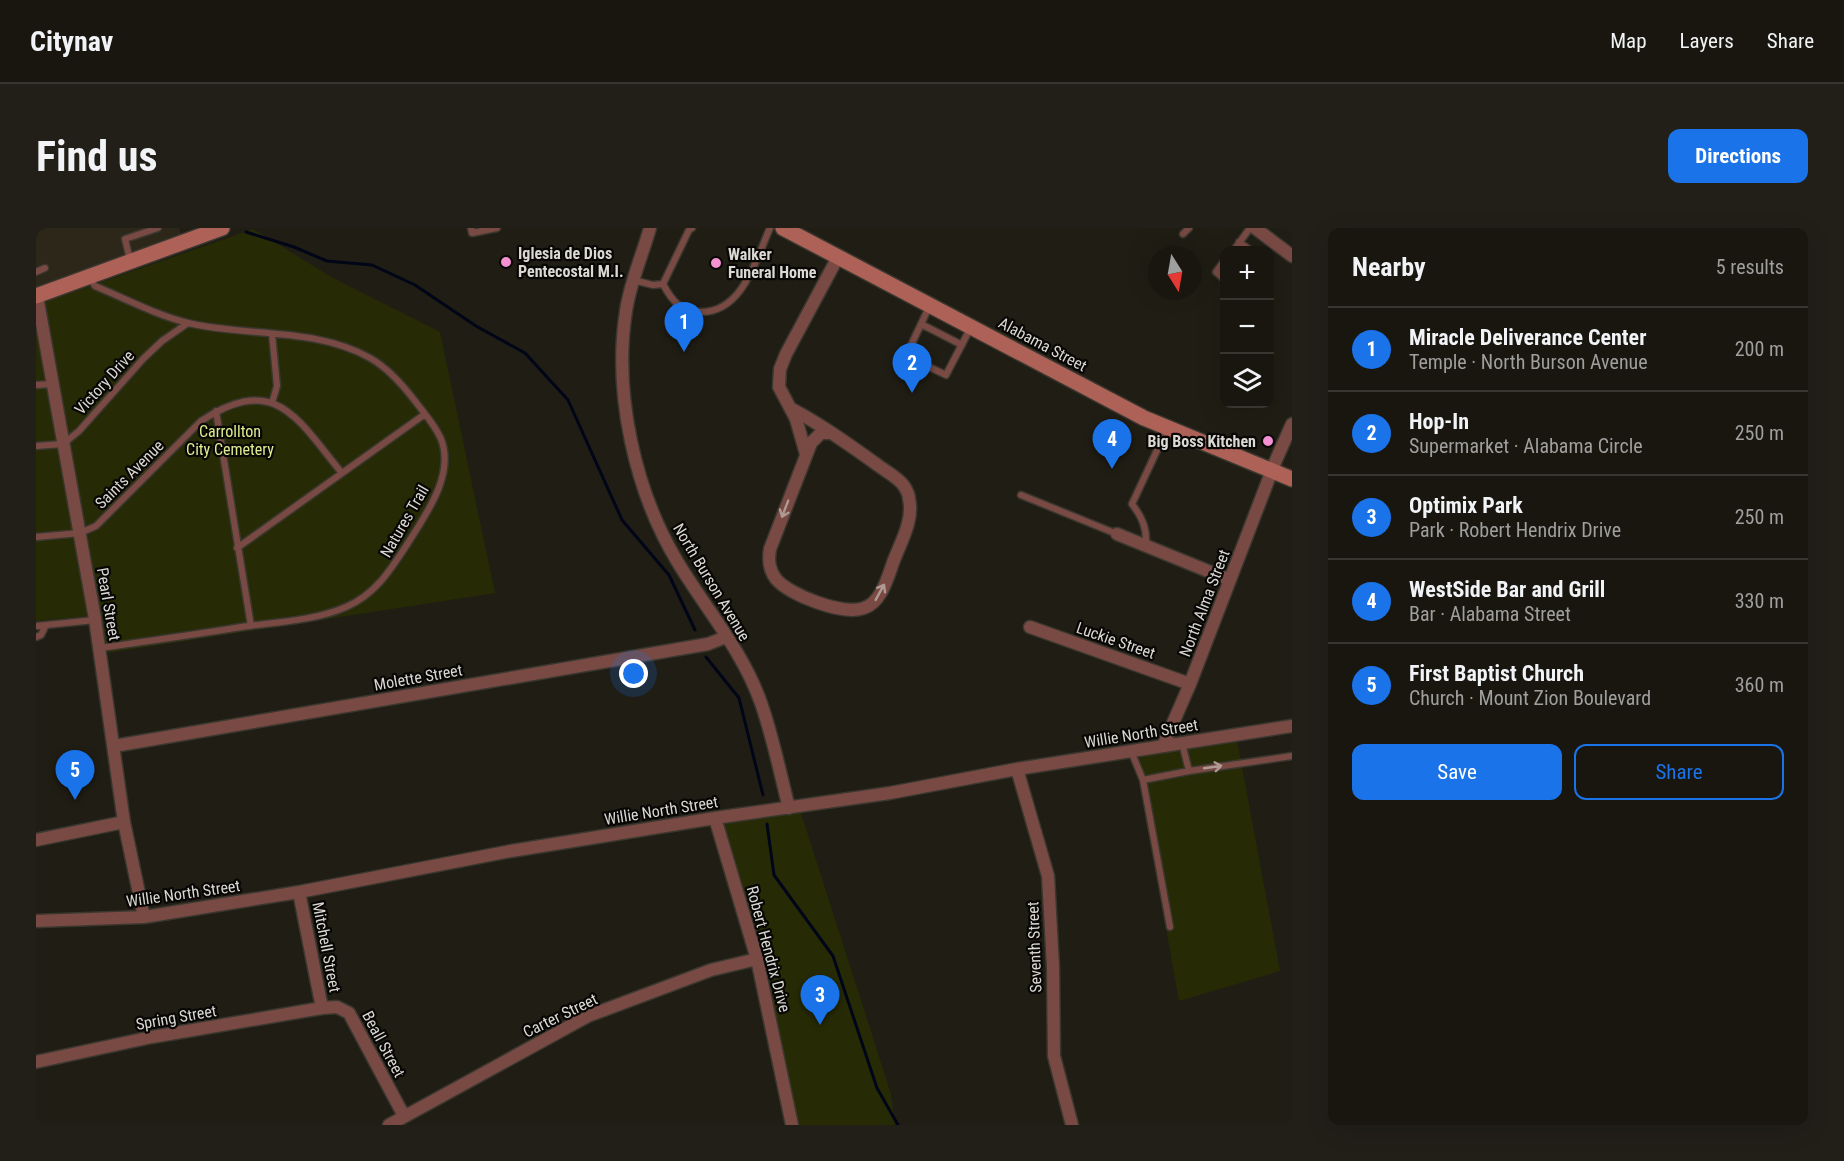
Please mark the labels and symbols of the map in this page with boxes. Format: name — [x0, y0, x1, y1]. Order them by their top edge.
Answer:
place label: Iglesia de Dios Pentecostal M.I. — [518, 244, 624, 281]
place label: Walker Funeral Home — [728, 245, 817, 282]
north arrow — [1148, 246, 1202, 300]
marker: Iglesia de Dios Pentecostal M.I. — [499, 255, 513, 269]
marker: Walker Funeral Home — [709, 256, 723, 270]
pin: 1 — [664, 302, 704, 352]
street label: Alabama Street — [995, 313, 1090, 376]
pin: 2 — [892, 344, 932, 393]
street label: Victory Drive — [71, 346, 138, 418]
pin: 4 — [1092, 420, 1132, 469]
park label: Carrollton City Cemetery — [186, 422, 274, 459]
place label: Big Boss Kitchen — [1148, 432, 1256, 451]
marker: Big Boss Kitchen — [1261, 434, 1275, 448]
street label: Saints Avenue — [91, 436, 168, 513]
street label: Natures Trail — [376, 482, 433, 561]
one-way arrow — [779, 499, 790, 518]
street label: North Burson Avenue — [669, 520, 754, 644]
street label: North Alma Street — [1175, 547, 1234, 659]
street label: Pearl Street — [93, 566, 124, 642]
one-way arrow — [874, 584, 886, 601]
street label: Luckie Street — [1074, 618, 1158, 663]
your location — [619, 659, 648, 688]
street label: Molette Street — [372, 660, 464, 695]
street label: Willie North Street — [1083, 715, 1200, 752]
pin: 5 — [56, 750, 94, 800]
one-way arrow — [1202, 762, 1222, 773]
street label: Willie North Street — [603, 792, 720, 829]
street label: Willie North Street — [125, 876, 242, 911]
street label: Robert Hendrix Drive — [743, 884, 794, 1014]
street label: Mitchell Street — [308, 900, 345, 994]
street label: Seventh Street — [1023, 901, 1046, 993]
pin: 3 — [800, 976, 840, 1025]
street label: Carter Street — [520, 989, 601, 1042]
street label: Spring Street — [134, 1001, 218, 1034]
street label: Beall Street — [358, 1008, 409, 1081]

